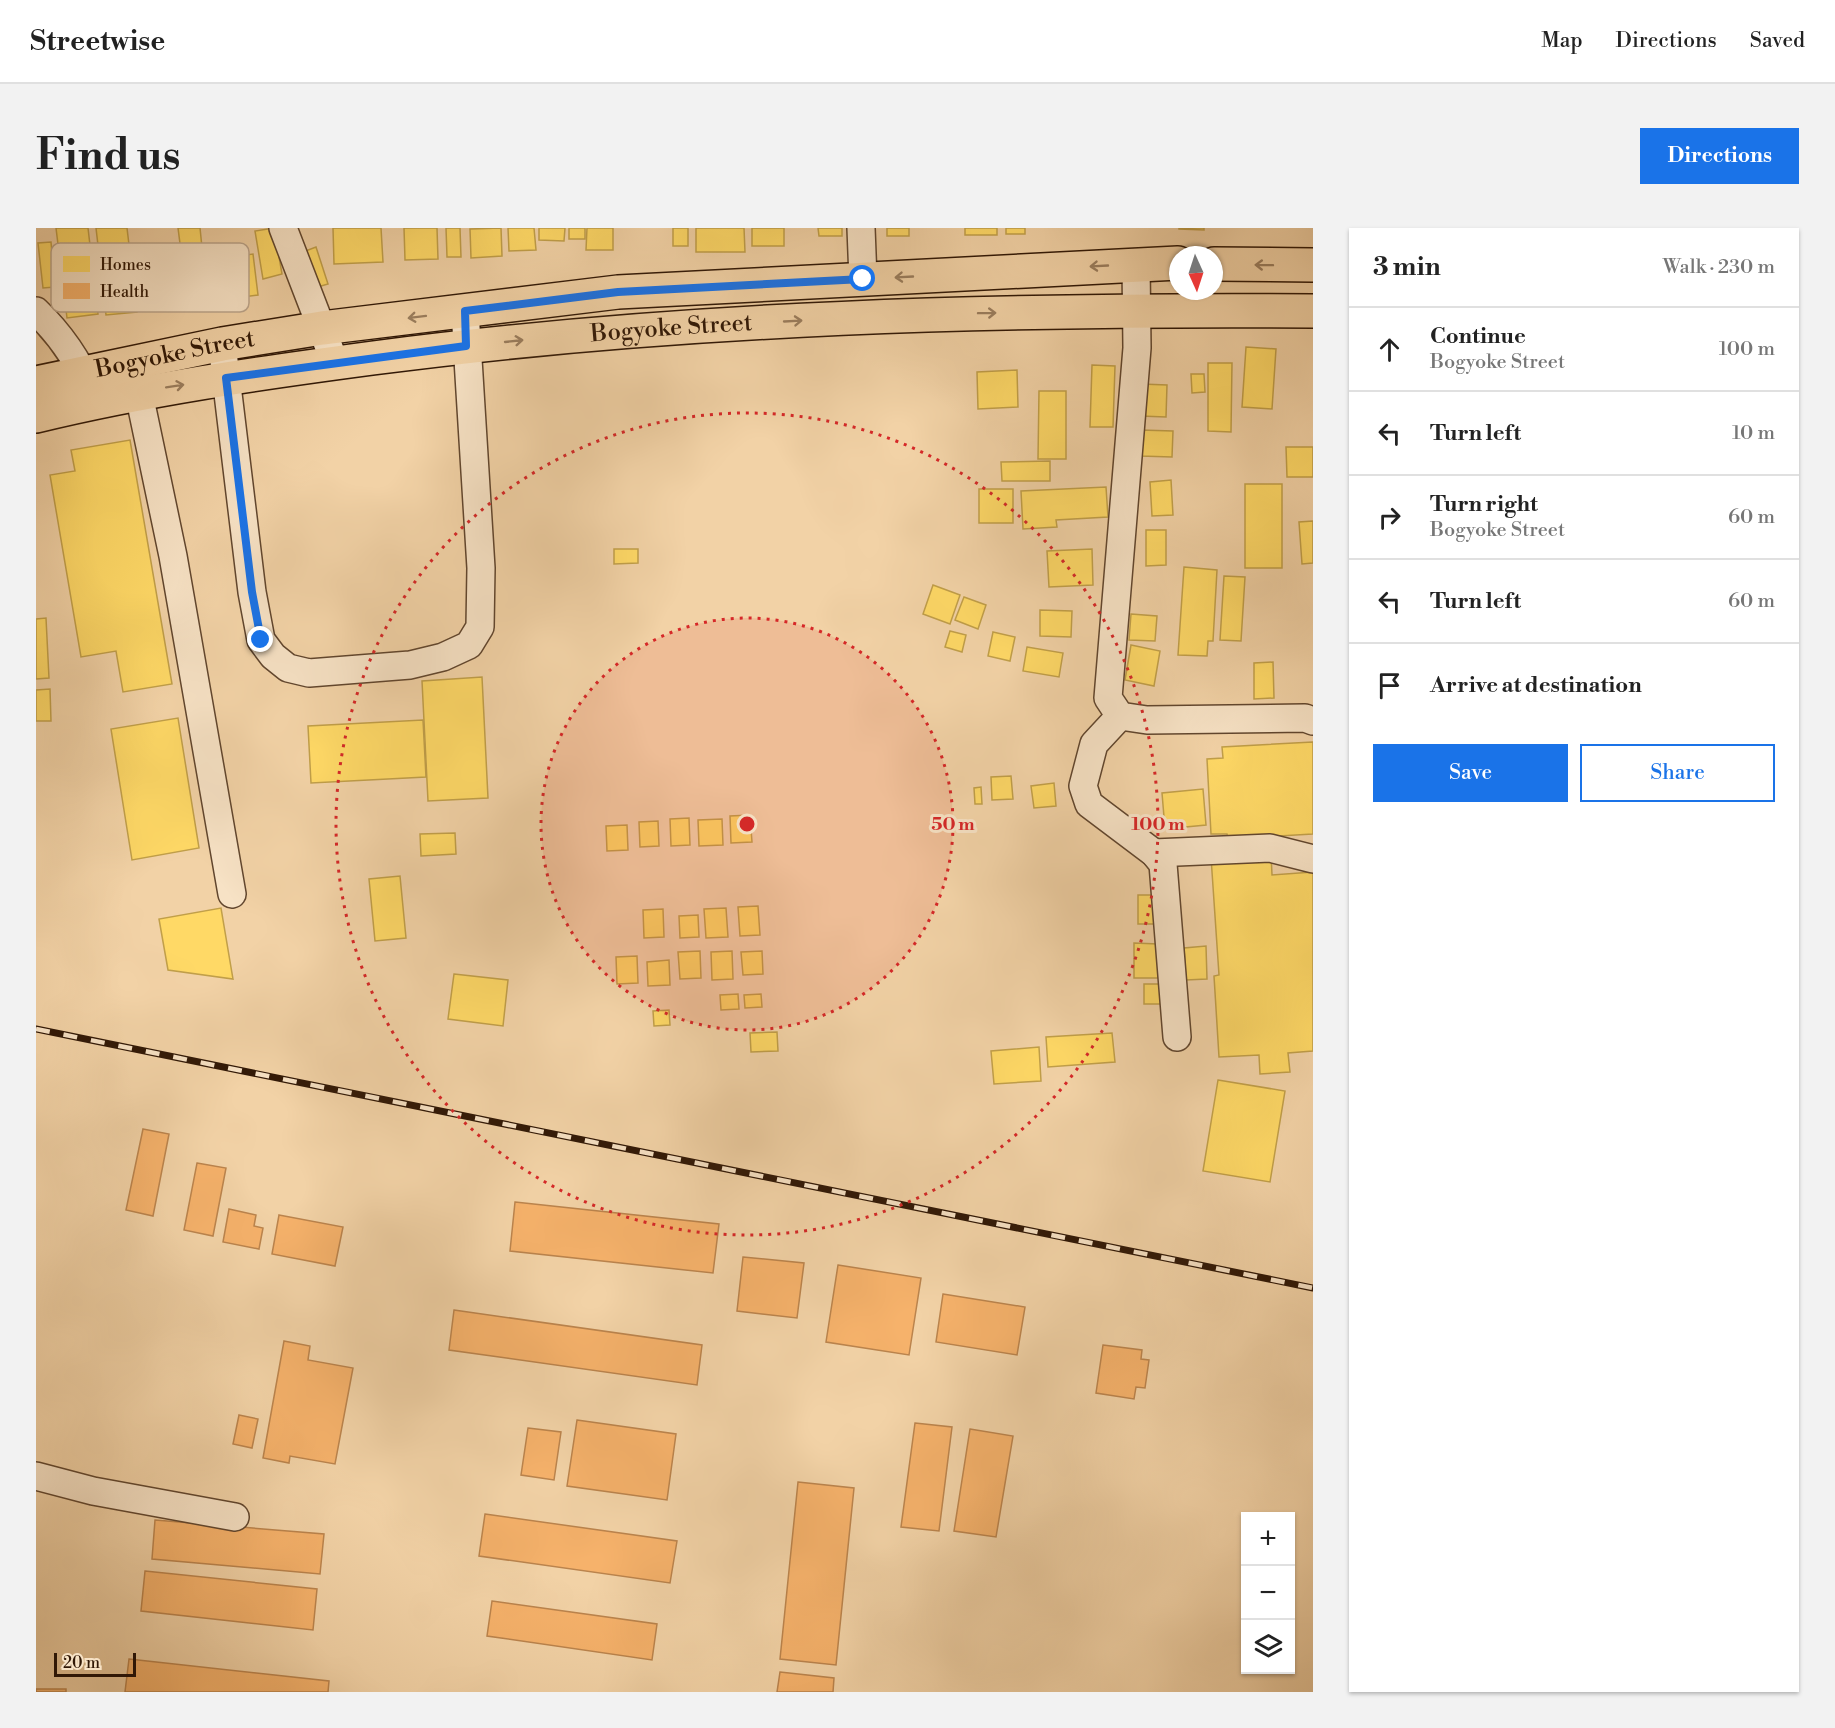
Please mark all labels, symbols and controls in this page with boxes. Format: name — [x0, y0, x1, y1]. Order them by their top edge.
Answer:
text: Streetwise — [30, 24, 165, 59]
text: Map — [1541, 28, 1583, 54]
text: Directions — [1616, 28, 1717, 54]
text: Saved — [1750, 28, 1805, 54]
button: Directions — [1640, 128, 1799, 184]
text: Find us — [36, 130, 180, 183]
legend — [51, 243, 249, 312]
north arrow — [1169, 246, 1223, 300]
text: 3 min — [1373, 251, 1441, 283]
text: Homes — [100, 255, 151, 275]
text: Walk · 230 m — [1663, 255, 1775, 280]
one-way arrow — [1254, 259, 1274, 270]
one-way arrow — [1089, 261, 1109, 272]
route start — [849, 265, 875, 291]
one-way arrow — [894, 271, 914, 282]
text: Health — [100, 282, 150, 302]
one-way arrow — [977, 307, 997, 319]
street label: Bogyoke Street — [588, 308, 754, 350]
one-way arrow — [407, 311, 427, 322]
one-way arrow — [782, 315, 802, 326]
text: Continue — [1430, 323, 1526, 350]
street label: Bogyoke Street — [92, 324, 257, 385]
icon: ahead — [1373, 333, 1406, 366]
one-way arrow — [504, 335, 524, 346]
text: 100 m — [1719, 337, 1775, 362]
text: Bogyoke Street — [1430, 350, 1565, 375]
one-way arrow — [165, 381, 185, 392]
icon: left — [1373, 417, 1406, 450]
text: Turn left — [1430, 420, 1521, 447]
text: 10 m — [1732, 421, 1775, 446]
text: Turn right — [1430, 491, 1538, 518]
icon: right — [1373, 501, 1406, 534]
text: 60 m — [1728, 505, 1775, 530]
text: Bogyoke Street — [1430, 518, 1565, 543]
icon: left — [1373, 585, 1406, 618]
text: Turn left — [1430, 588, 1521, 615]
text: 60 m — [1728, 589, 1775, 614]
route end — [247, 626, 273, 652]
icon: arrive — [1373, 669, 1406, 702]
text: Arrive at destination — [1430, 672, 1642, 699]
button: Save — [1373, 744, 1568, 802]
button: Share — [1580, 744, 1775, 802]
text: 50 m — [931, 813, 975, 836]
text: 100 m — [1131, 813, 1185, 836]
centre of rings — [737, 814, 757, 834]
map controls — [1241, 1512, 1295, 1674]
button: + — [1241, 1512, 1295, 1566]
button: − — [1241, 1566, 1295, 1620]
button: layers — [1241, 1620, 1295, 1674]
scale bar — [54, 1650, 136, 1678]
text: 20 m — [63, 1653, 100, 1673]

